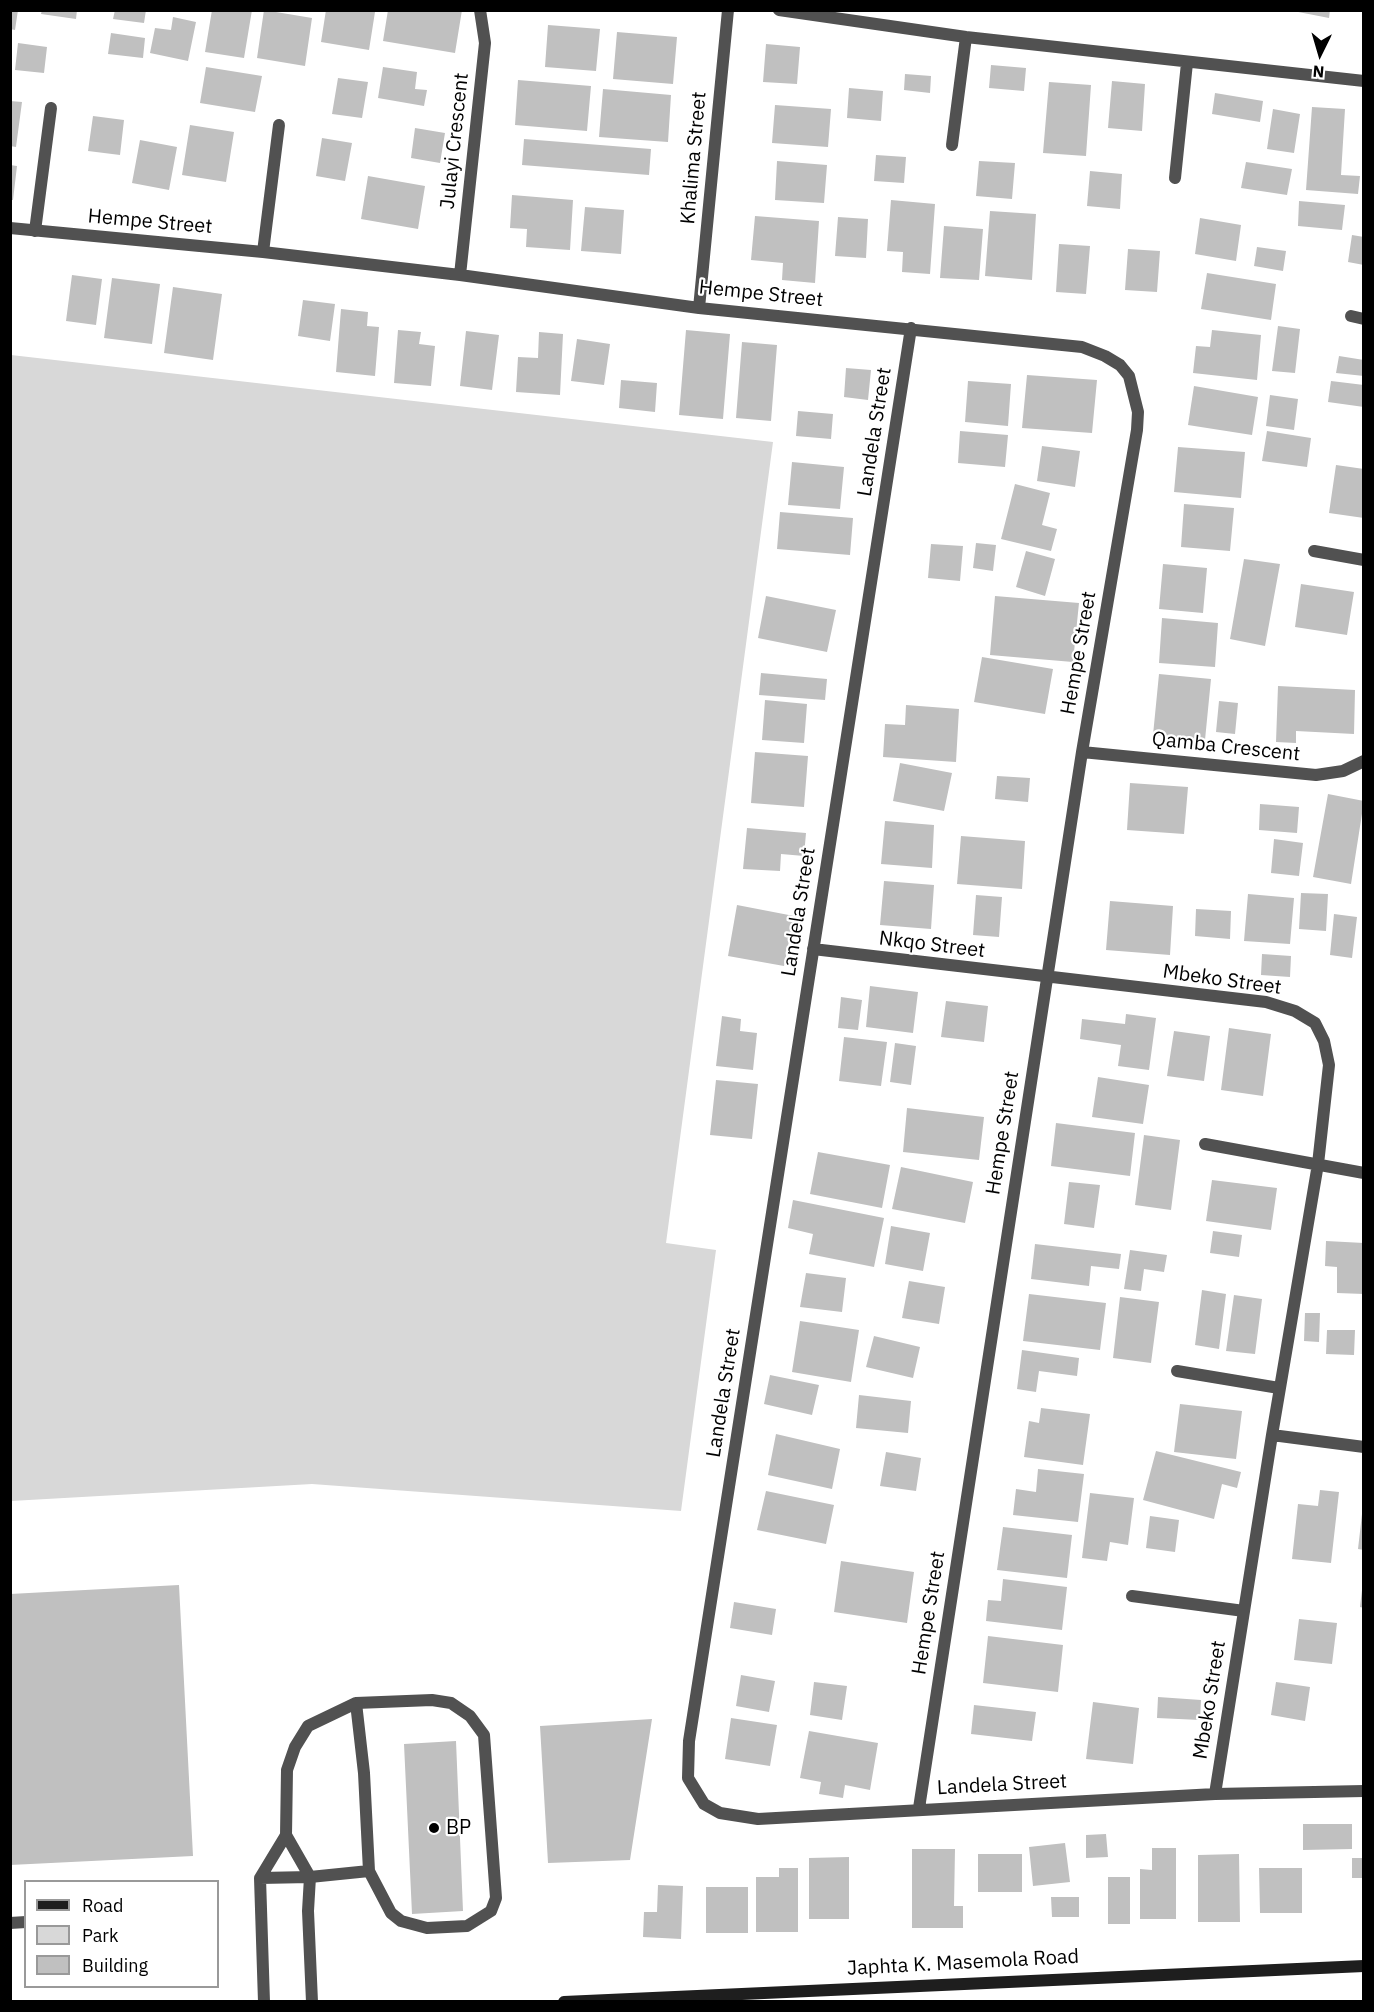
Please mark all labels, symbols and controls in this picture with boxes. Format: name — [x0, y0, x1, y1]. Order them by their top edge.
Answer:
north arrow — [1290, 24, 1350, 84]
text: N — [1312, 61, 1325, 82]
street label: Julayi Crescent — [436, 72, 474, 210]
street label: Khalima Street — [676, 91, 712, 225]
street label: Hempe Street — [87, 205, 213, 239]
street label: Hempe Street — [698, 276, 824, 312]
street label: Landela Street — [853, 366, 897, 498]
street label: Hempe Street — [1056, 589, 1102, 717]
street label: Qamba Crescent — [1151, 727, 1301, 767]
street label: Landela Street — [777, 846, 821, 978]
street label: Nkqo Street — [878, 927, 986, 963]
street label: Mbeko Street — [1161, 960, 1283, 1000]
street label: Hempe Street — [981, 1070, 1025, 1196]
street label: Landela Street — [702, 1327, 746, 1459]
street label: Hempe Street — [907, 1550, 951, 1676]
street label: Mbeko Street — [1189, 1639, 1231, 1761]
street label: Landela Street — [936, 1770, 1068, 1800]
place label: BP — [446, 1816, 471, 1840]
marker: BP — [427, 1821, 441, 1835]
legend — [24, 1880, 219, 1988]
text: Road — [82, 1894, 123, 1917]
text: Park — [82, 1924, 118, 1947]
street label: Japhta K. Masemola Road — [846, 1945, 1080, 1981]
text: Building — [82, 1954, 148, 1977]

